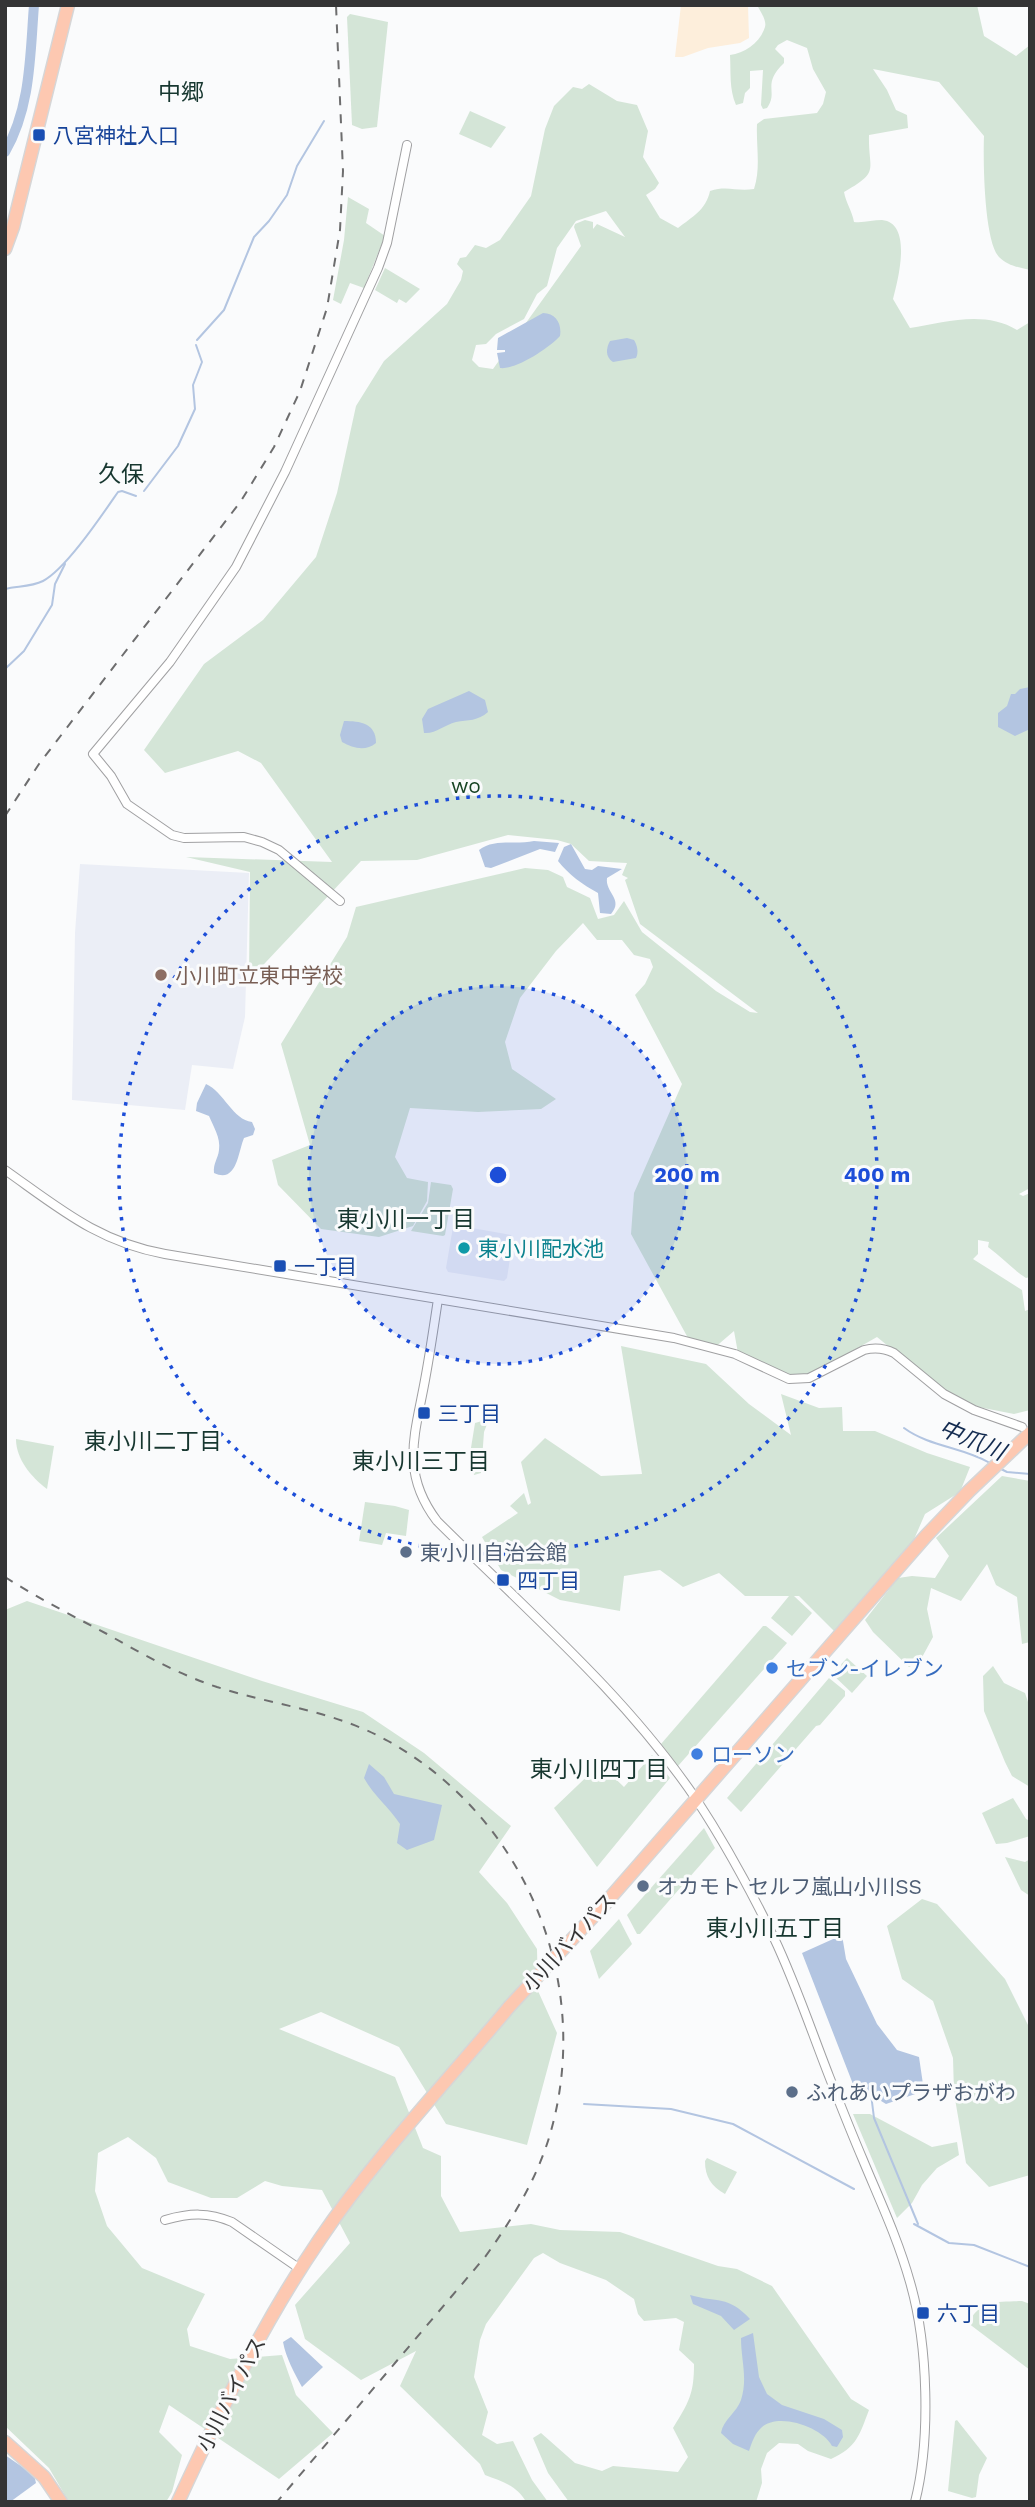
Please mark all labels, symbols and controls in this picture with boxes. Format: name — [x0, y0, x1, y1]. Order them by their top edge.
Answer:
district label: 中郷 — [158, 79, 204, 106]
place label: 八宮神社入口 — [53, 123, 179, 148]
marker: 八宮神社入口 — [31, 127, 47, 143]
district label: 久保 — [98, 461, 144, 488]
park label: wo — [451, 773, 481, 798]
place label: 小川町立東中学校 — [175, 963, 343, 988]
marker: 小川町立東中学校 — [153, 967, 169, 983]
text: 200 m — [654, 1162, 720, 1187]
text: 400 m — [844, 1162, 910, 1187]
centre of rings — [486, 1163, 510, 1187]
district label: 東小川一丁目 — [337, 1206, 475, 1233]
place label: 東小川配水池 — [478, 1236, 604, 1261]
marker: 東小川配水池 — [456, 1240, 472, 1256]
place label: 一丁目 — [294, 1254, 357, 1279]
marker: 一丁目 — [272, 1258, 288, 1274]
place label: 三丁目 — [438, 1401, 501, 1426]
marker: 三丁目 — [416, 1405, 432, 1421]
water label: 中爪川 — [935, 1414, 1012, 1467]
district label: 東小川二丁目 — [84, 1428, 222, 1455]
district label: 東小川三丁目 — [352, 1448, 490, 1475]
place label: 東小川自治会館 — [420, 1540, 567, 1565]
marker: 東小川自治会館 — [398, 1544, 414, 1560]
place label: 四丁目 — [517, 1568, 580, 1593]
marker: 四丁目 — [495, 1572, 511, 1588]
place label: セブン-イレブン — [786, 1656, 944, 1681]
marker: セブン-イレブン — [764, 1660, 780, 1676]
place label: ローソン — [711, 1742, 795, 1767]
marker: ローソン — [689, 1746, 705, 1762]
district label: 東小川四丁目 — [530, 1756, 668, 1783]
place label: オカモト セルフ嵐山小川SS — [657, 1874, 922, 1899]
marker: オカモト セルフ嵐山小川SS — [635, 1878, 651, 1894]
street label: 小川バイパス — [517, 1888, 621, 1996]
district label: 東小川五丁目 — [706, 1915, 844, 1942]
place label: ふれあいプラザおがわ — [806, 2080, 1016, 2105]
marker: ふれあいプラザおがわ — [784, 2084, 800, 2100]
place label: 六丁目 — [937, 2301, 1000, 2326]
marker: 六丁目 — [915, 2305, 931, 2321]
street label: 小川バイパス — [191, 2332, 271, 2456]

